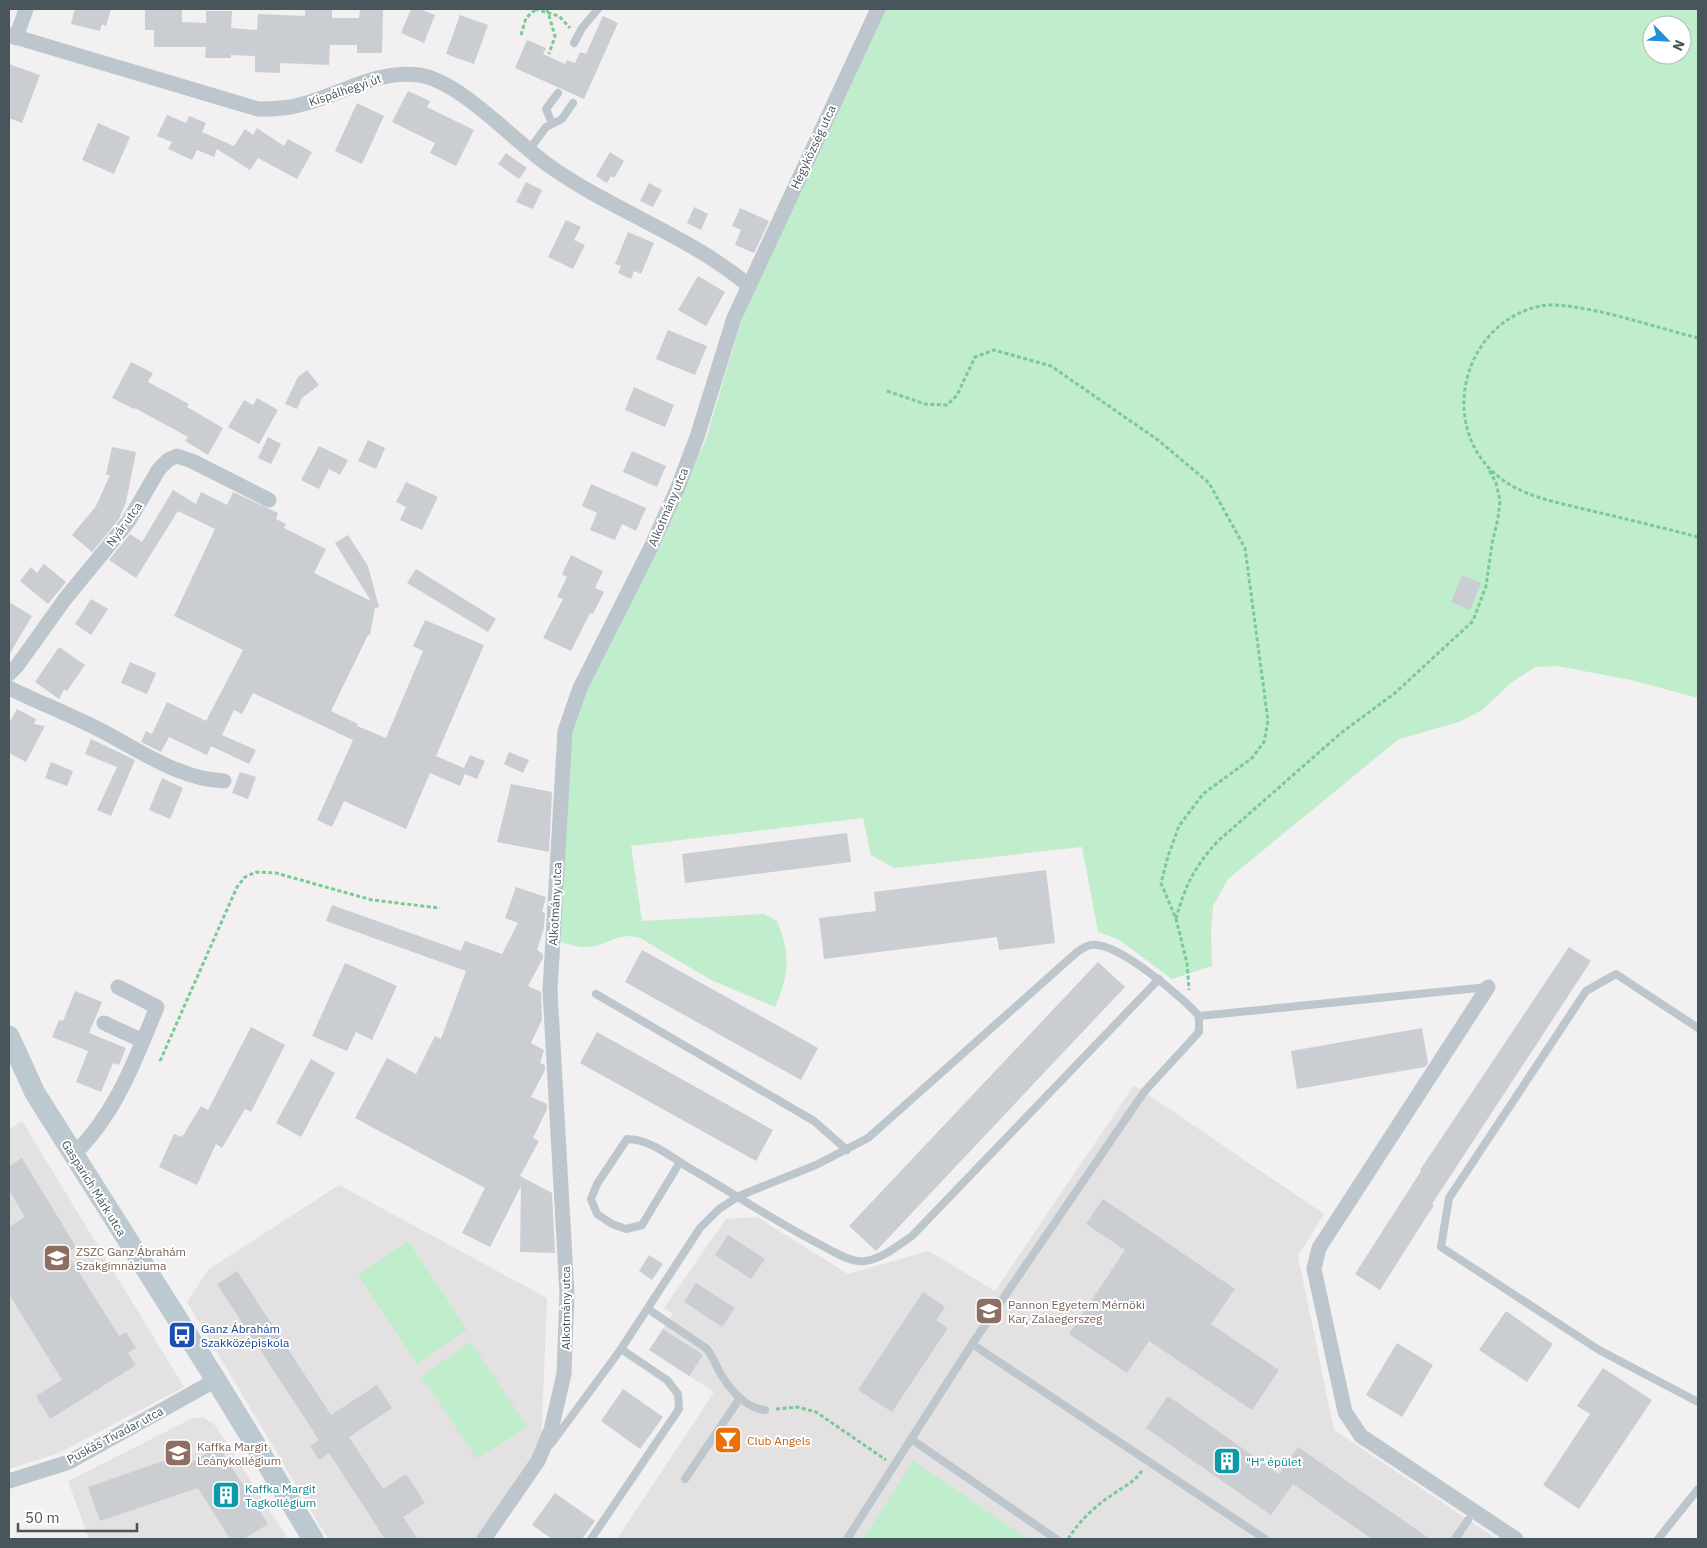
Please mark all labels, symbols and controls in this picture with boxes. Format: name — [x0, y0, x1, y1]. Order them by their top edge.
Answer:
north arrow — [1642, 15, 1692, 65]
text: N — [1669, 37, 1689, 54]
street label: Kispálhegyi út — [307, 71, 383, 109]
street label: Hegyközség utca — [787, 102, 839, 191]
street label: Alkotmány utca — [645, 465, 692, 549]
street label: Nyár utca — [103, 498, 146, 549]
street label: Alkotmány utca — [545, 861, 565, 946]
street label: Gasparich Márk utca — [58, 1137, 130, 1239]
school or university icon: ZSZC Ganz Ábrahám Szakgimnáziuma — [42, 1243, 72, 1273]
place label: ZSZC Ganz Ábrahám Szakgimnáziuma — [76, 1244, 186, 1273]
street label: Alkotmány utca — [558, 1265, 573, 1350]
school or university icon: Pannon Egyetem Mérnöki Kar, Zalaegerszeg — [974, 1296, 1004, 1326]
place label: Pannon Egyetem Mérnöki Kar, Zalaegerszeg — [1008, 1297, 1145, 1326]
bus stop icon: Ganz Ábrahám Szakközépiskola — [167, 1320, 197, 1350]
place label: Ganz Ábrahám Szakközépiskola — [201, 1321, 290, 1350]
street label: Puskás Tivadar utca — [64, 1403, 166, 1467]
bar icon: Club Angels — [713, 1425, 743, 1455]
place label: Club Angels — [747, 1433, 811, 1448]
school or university icon: Kaffka Margit Leánykollégium — [163, 1438, 193, 1468]
place label: Kaffka Margit Leánykollégium — [197, 1439, 281, 1468]
building icon: "H" épület — [1212, 1446, 1242, 1476]
place label: "H" épület — [1246, 1454, 1302, 1469]
building icon: Kaffka Margit Tagkollégium — [211, 1480, 241, 1510]
place label: Kaffka Margit Tagkollégium — [245, 1481, 316, 1510]
scale bar — [18, 1500, 136, 1532]
text: 50 m — [25, 1508, 60, 1527]

